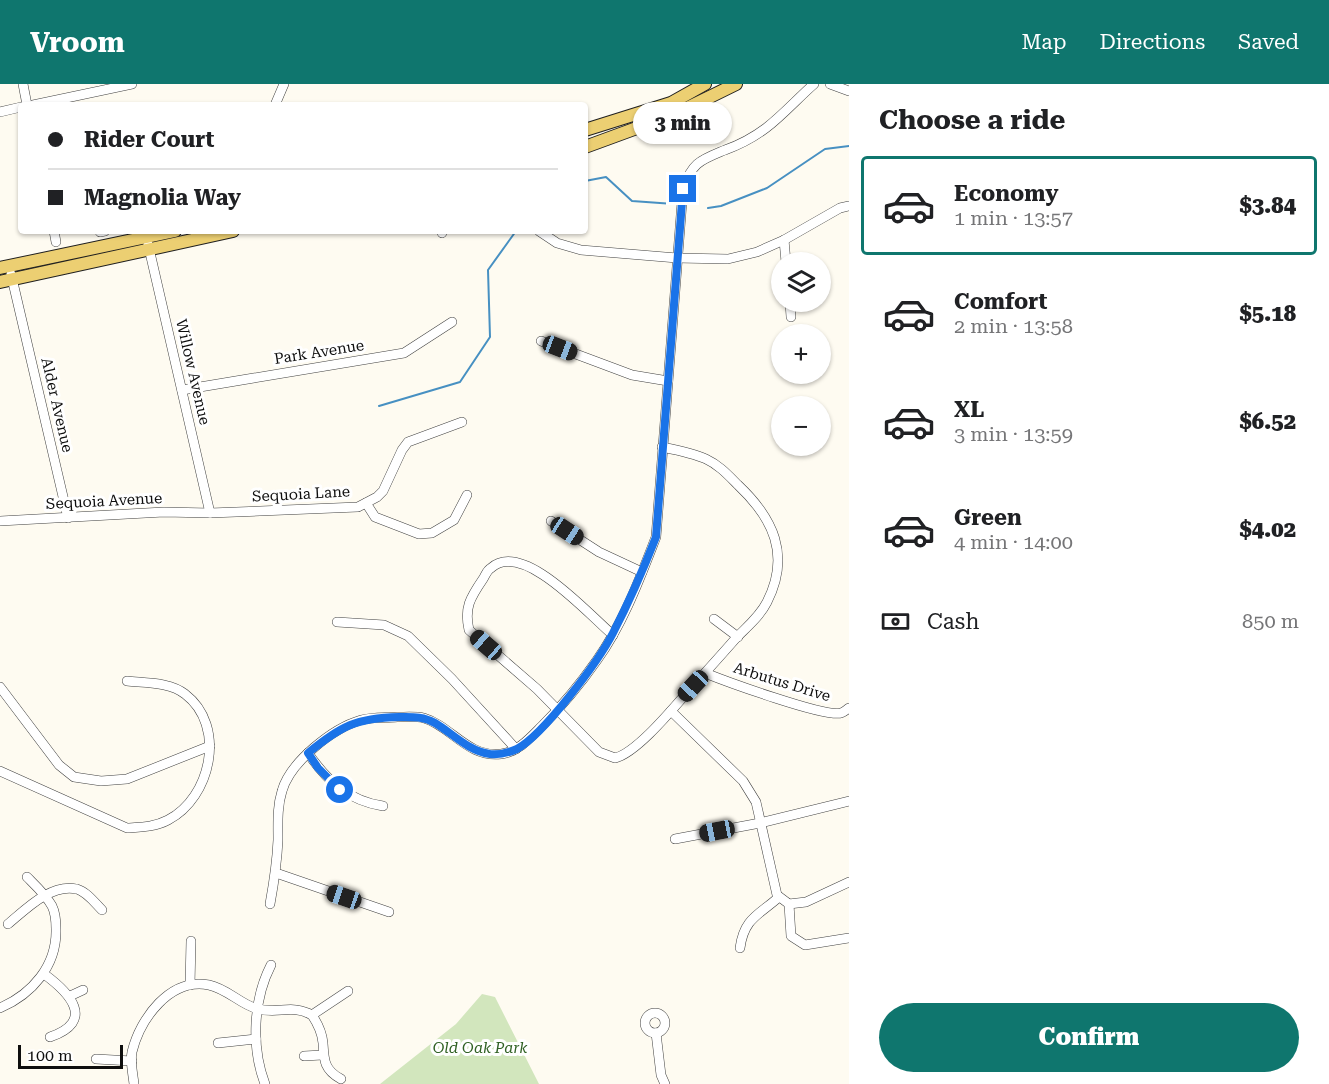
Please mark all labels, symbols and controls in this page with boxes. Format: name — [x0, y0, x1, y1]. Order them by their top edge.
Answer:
text: Vroom — [30, 26, 125, 59]
text: Map — [1022, 30, 1066, 54]
text: Directions — [1099, 30, 1205, 54]
text: Saved — [1238, 30, 1299, 54]
callout: 3 min — [634, 102, 732, 144]
text: Choose a ride — [879, 104, 1065, 136]
text: 3 min — [654, 111, 711, 135]
text: Rider Court — [84, 127, 214, 152]
route end — [669, 175, 696, 202]
icon: car — [882, 179, 936, 233]
text: Economy — [954, 181, 1058, 206]
text: Magnolia Way — [84, 185, 241, 210]
text: $3.84 — [1239, 193, 1296, 218]
text: 1 min · 13:57 — [954, 206, 1073, 230]
map controls — [771, 252, 831, 456]
button: layers — [771, 252, 831, 312]
icon: car — [882, 287, 936, 341]
text: Comfort — [954, 289, 1047, 314]
text: $5.18 — [1239, 301, 1296, 326]
text: 2 min · 13:58 — [954, 314, 1073, 338]
street label: Willow Avenue — [172, 317, 214, 427]
button: + — [771, 324, 831, 384]
car — [540, 333, 580, 363]
street label: Park Avenue — [273, 336, 365, 368]
street label: Alder Avenue — [37, 356, 77, 454]
icon: car — [882, 395, 936, 449]
button: − — [771, 396, 831, 456]
text: XL — [954, 397, 984, 422]
text: $6.52 — [1239, 409, 1296, 434]
text: 3 min · 13:59 — [954, 422, 1073, 446]
street label: Sequoia Lane — [252, 482, 350, 506]
street label: Sequoia Avenue — [45, 489, 163, 513]
icon: car — [882, 503, 936, 557]
text: Green — [954, 505, 1022, 530]
car — [547, 514, 587, 548]
text: $4.02 — [1239, 517, 1296, 542]
text: 4 min · 14:00 — [954, 530, 1073, 554]
icon: cash — [879, 605, 912, 638]
text: Cash — [927, 609, 979, 634]
text: 850 m — [1242, 609, 1299, 633]
car — [467, 626, 505, 664]
street label: Arbutus Drive — [731, 659, 833, 705]
car — [674, 667, 712, 705]
route start — [326, 776, 353, 803]
car — [698, 819, 736, 843]
car — [324, 883, 364, 911]
button: Confirm — [879, 1003, 1299, 1072]
park label: Old Oak Park — [433, 1039, 528, 1057]
scale bar — [18, 1042, 123, 1070]
text: 100 m — [27, 1046, 73, 1065]

